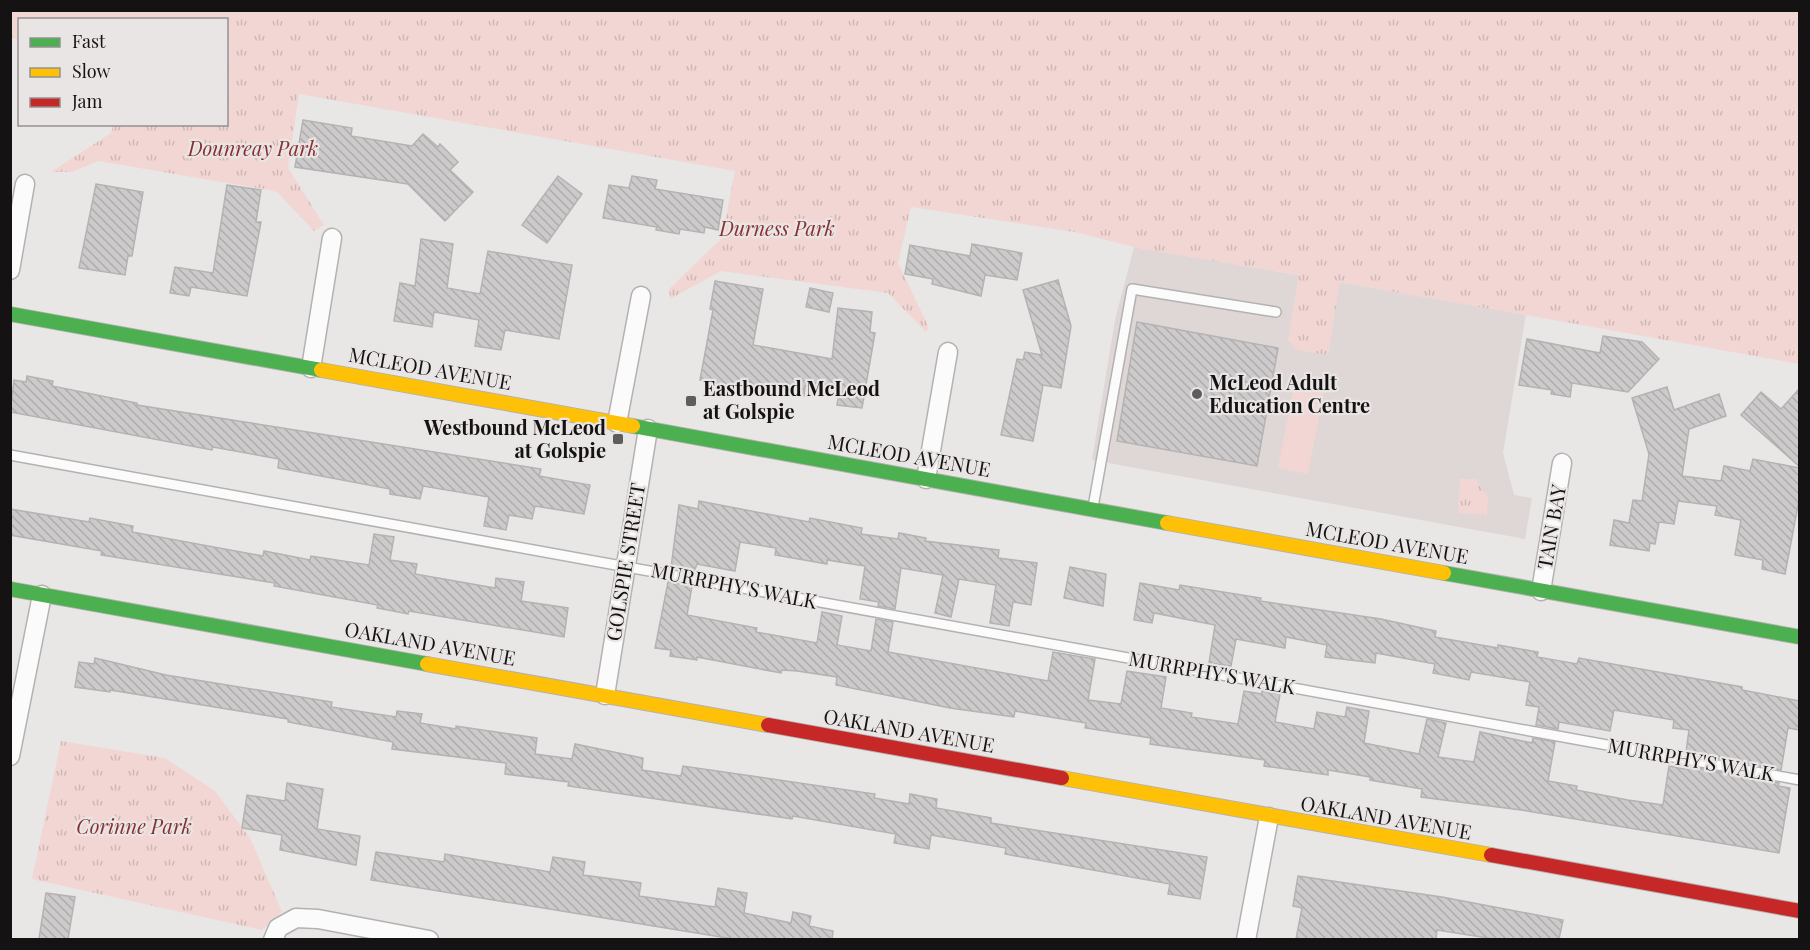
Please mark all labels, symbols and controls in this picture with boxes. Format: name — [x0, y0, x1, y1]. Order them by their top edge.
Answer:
legend — [18, 18, 228, 126]
text: Fast — [72, 29, 106, 53]
text: Slow — [72, 59, 110, 83]
text: Jam — [71, 89, 102, 113]
park label: Dounreay Park — [187, 134, 318, 161]
park label: Durness Park — [718, 214, 835, 241]
street label: MCLEOD AVENUE — [347, 340, 514, 395]
place label: McLeod Adult Education Centre — [1209, 368, 1370, 418]
place label: Eastbound McLeod at Golspie — [703, 374, 880, 424]
marker: McLeod Adult Education Centre — [1190, 387, 1204, 401]
marker: Eastbound McLeod at Golspie — [684, 394, 698, 408]
place label: Westbound McLeod at Golspie — [423, 413, 606, 463]
street label: MCLEOD AVENUE — [826, 427, 993, 482]
marker: Westbound McLeod at Golspie — [611, 432, 625, 446]
street label: GOLSPIE STREET — [599, 481, 650, 643]
street label: TAIN BAY — [1530, 482, 1571, 571]
street label: MCLEOD AVENUE — [1304, 514, 1471, 569]
street label: MURRPHY'S WALK — [649, 555, 820, 614]
street label: OAKLAND AVENUE — [343, 614, 518, 671]
street label: MURRPHY'S WALK — [1127, 644, 1298, 700]
street label: OAKLAND AVENUE — [822, 701, 997, 758]
street label: MURRPHY'S WALK — [1606, 731, 1777, 787]
street label: OAKLAND AVENUE — [1299, 788, 1474, 845]
park label: Corinne Park — [76, 812, 192, 839]

